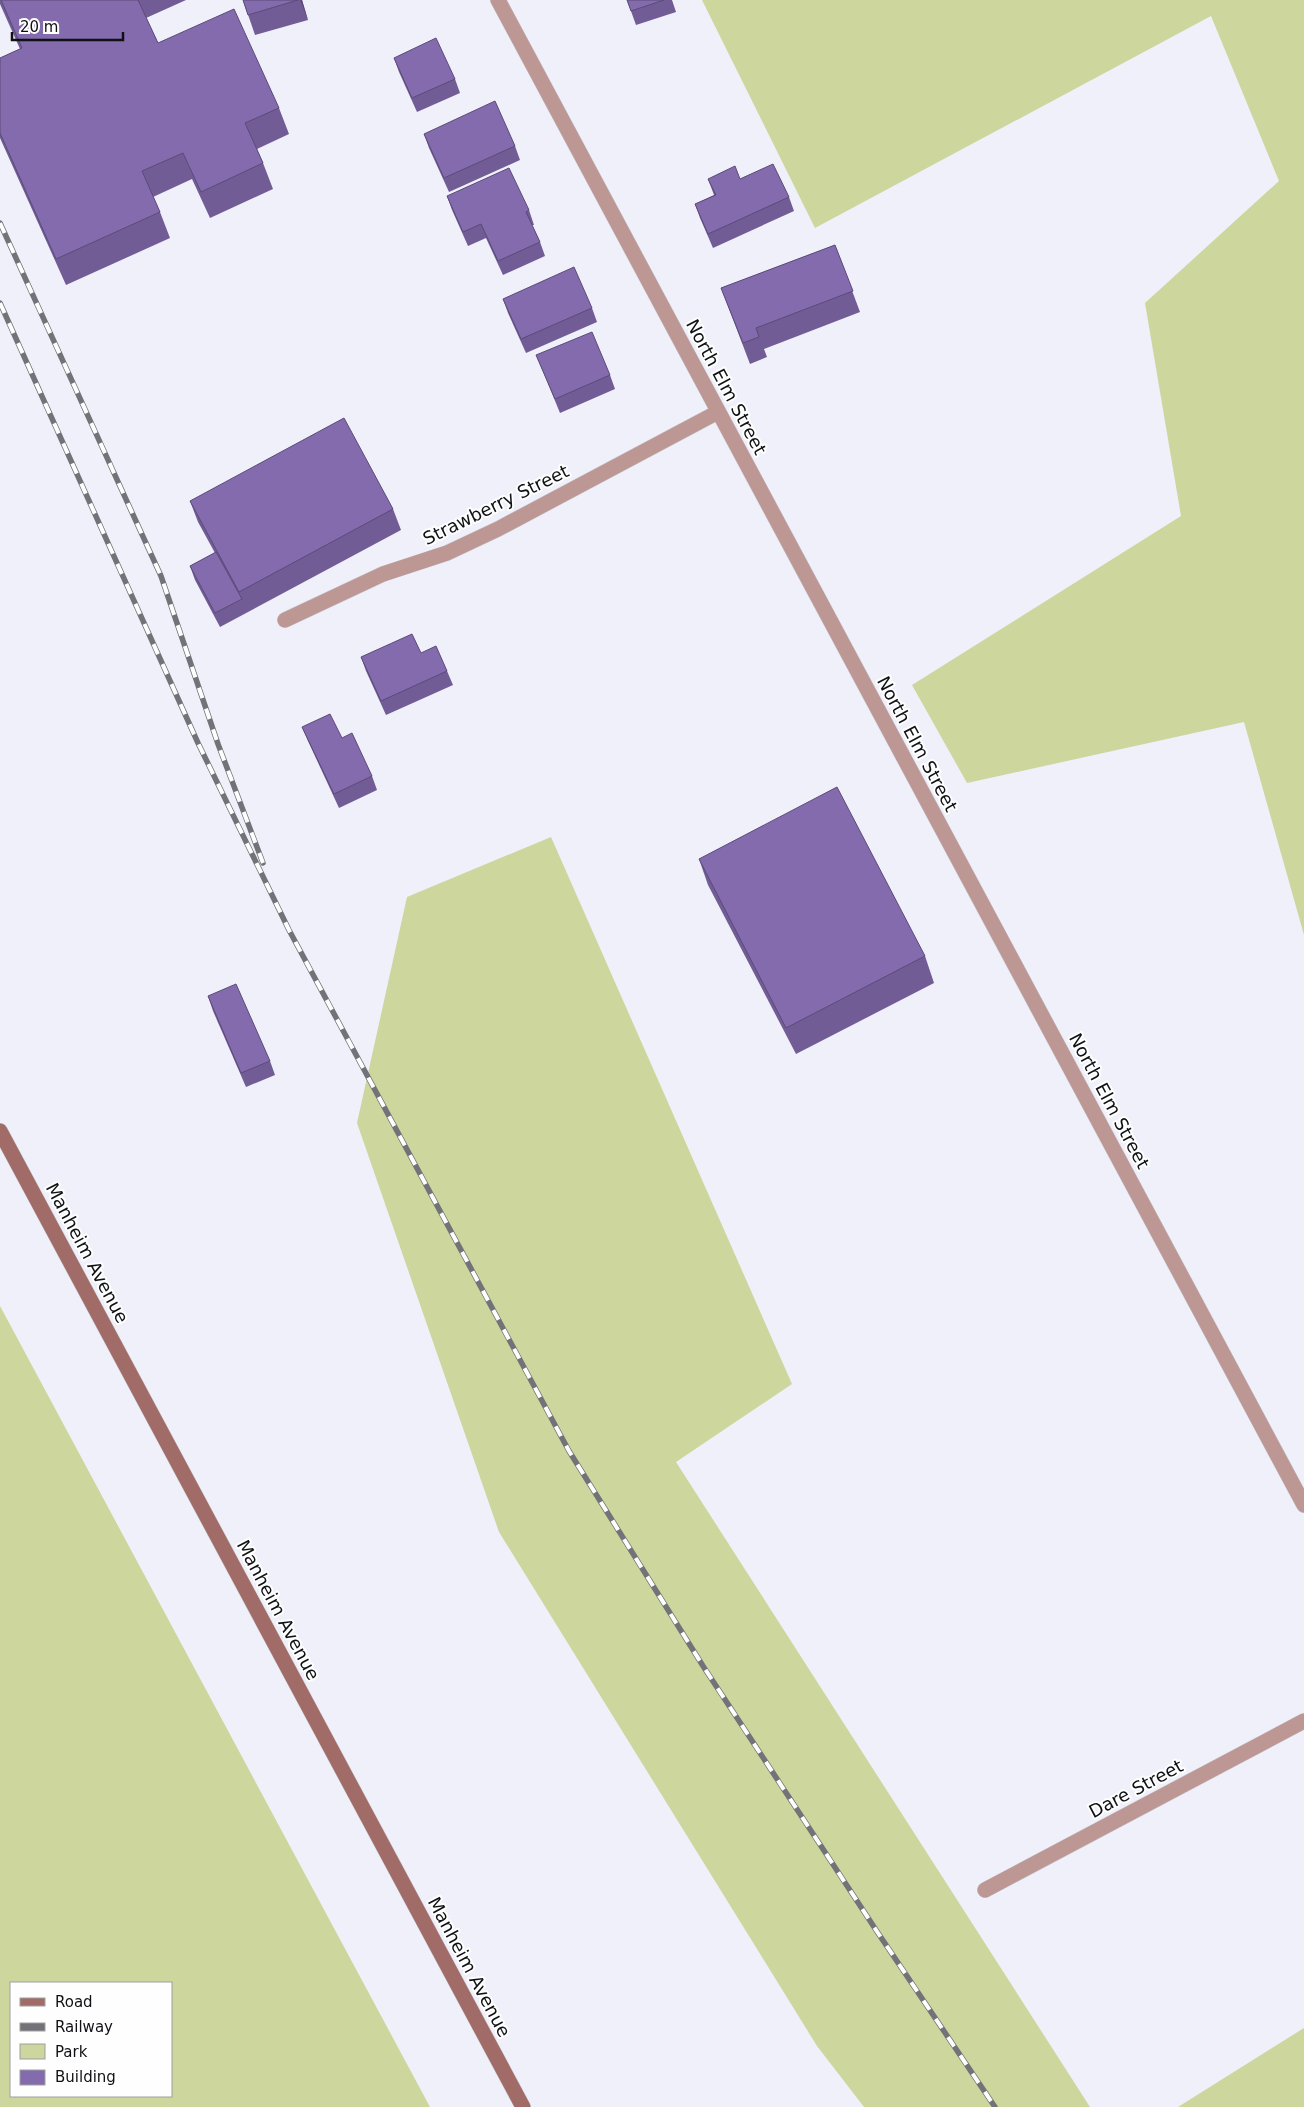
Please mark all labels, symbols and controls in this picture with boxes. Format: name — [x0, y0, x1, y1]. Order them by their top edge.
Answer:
scale bar — [12, 10, 124, 42]
text: 20 m — [20, 18, 58, 36]
street label: North Elm Street — [682, 315, 771, 458]
street label: Strawberry Street — [419, 460, 572, 549]
street label: North Elm Street — [873, 672, 962, 815]
street label: North Elm Street — [1065, 1029, 1154, 1172]
street label: Manheim Avenue — [42, 1179, 133, 1326]
street label: Manheim Avenue — [233, 1536, 324, 1683]
street label: Dare Street — [1085, 1755, 1186, 1822]
street label: Manheim Avenue — [424, 1893, 515, 2040]
legend — [10, 1982, 172, 2097]
text: Road — [55, 1993, 93, 2011]
text: Railway — [55, 2018, 113, 2036]
text: Park — [55, 2043, 88, 2061]
text: Building — [55, 2068, 116, 2086]

